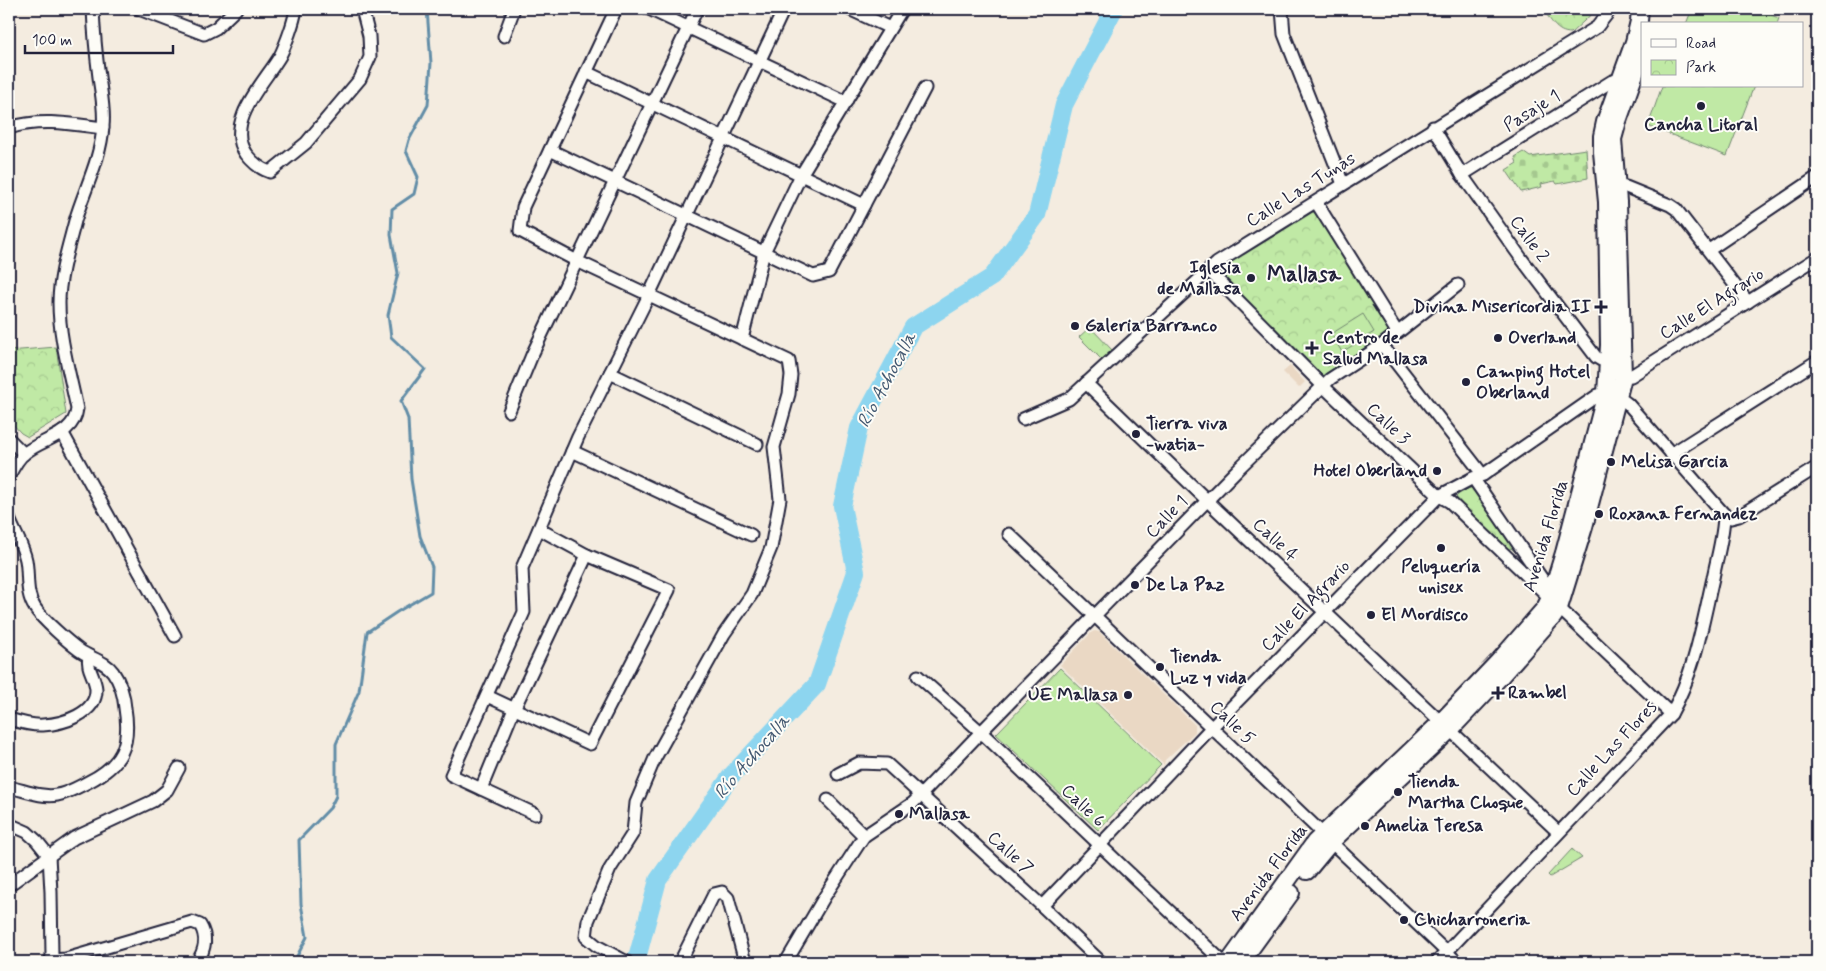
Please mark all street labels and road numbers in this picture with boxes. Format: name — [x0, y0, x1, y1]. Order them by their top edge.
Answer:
street label: Pasaje 1 — [1499, 84, 1565, 138]
street label: Calle Las Tunas — [1242, 147, 1360, 233]
street label: Calle 2 — [1504, 211, 1554, 267]
street label: Calle El Agrario — [1655, 262, 1770, 347]
street label: Calle 3 — [1361, 398, 1415, 450]
street label: Avenida Florida — [1518, 477, 1574, 595]
street label: Calle 1 — [1140, 490, 1194, 544]
street label: Calle 4 — [1247, 513, 1303, 567]
street label: Calle El Agrario — [1256, 555, 1357, 659]
street label: Calle 5 — [1204, 695, 1260, 751]
street label: Calle Las Flores — [1561, 696, 1663, 802]
street label: Calle 6 — [1056, 779, 1110, 833]
street label: Avenida Florida — [1225, 819, 1313, 927]
street label: Calle 7 — [982, 826, 1038, 880]

